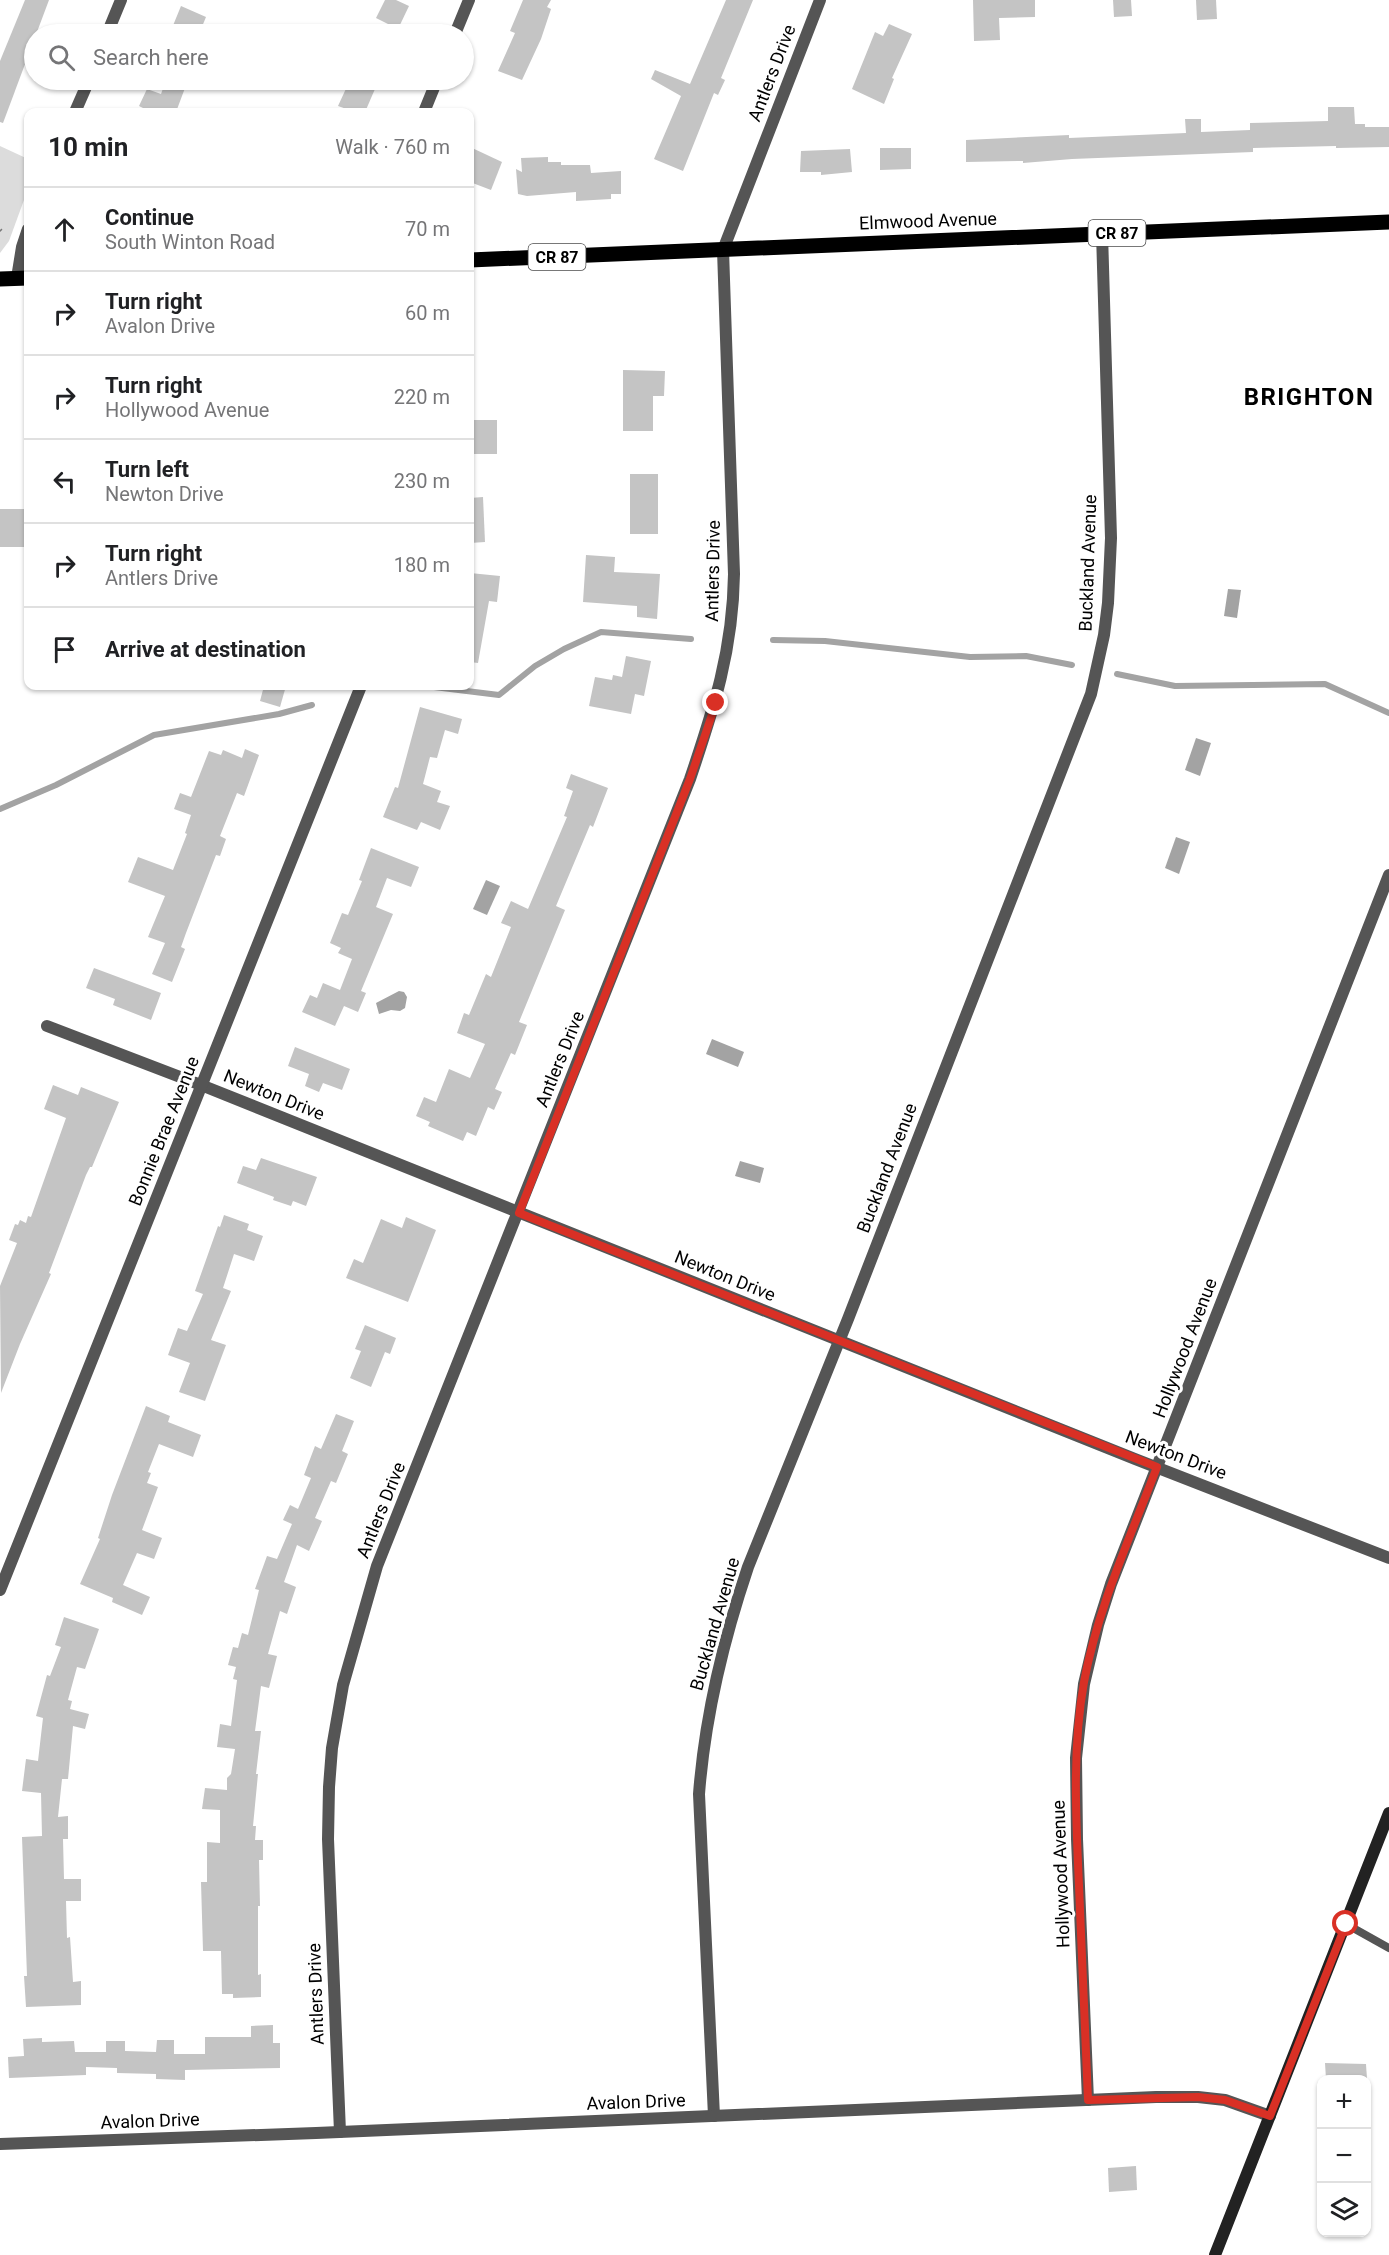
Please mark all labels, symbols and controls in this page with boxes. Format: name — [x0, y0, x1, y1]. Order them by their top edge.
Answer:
street label: Antlers Drive — [743, 22, 800, 124]
search box — [24, 24, 474, 90]
icon: search — [45, 41, 78, 74]
text: Search here — [93, 45, 209, 70]
text: 10 min — [48, 132, 128, 162]
text: Walk · 760 m — [335, 135, 450, 159]
text: Continue — [105, 205, 194, 230]
street label: Elmwood Avenue — [859, 208, 997, 233]
icon: ahead — [48, 213, 81, 246]
text: 70 m — [405, 217, 450, 241]
road number: CR 87 — [1088, 220, 1146, 246]
text: South Winton Road — [105, 230, 275, 254]
road number: CR 87 — [528, 244, 586, 270]
text: Turn right — [105, 289, 202, 314]
icon: right — [48, 297, 81, 330]
text: 60 m — [405, 301, 450, 325]
text: Avalon Drive — [105, 314, 215, 338]
text: Turn right — [105, 373, 202, 398]
icon: right — [48, 381, 81, 414]
district label: BRIGHTON — [1244, 383, 1374, 411]
text: 220 m — [394, 385, 450, 409]
text: Hollywood Avenue — [105, 398, 269, 422]
text: Turn left — [105, 457, 189, 482]
icon: left — [48, 465, 81, 498]
text: 230 m — [394, 469, 450, 493]
text: Newton Drive — [105, 482, 224, 506]
street label: Buckland Avenue — [1075, 494, 1100, 632]
street label: Antlers Drive — [701, 520, 724, 622]
text: Turn right — [105, 541, 202, 566]
icon: right — [48, 549, 81, 582]
text: 180 m — [394, 553, 450, 577]
text: Antlers Drive — [105, 566, 218, 590]
icon: arrive — [48, 633, 81, 666]
text: Arrive at destination — [105, 637, 306, 662]
route end — [702, 689, 728, 715]
street label: Antlers Drive — [531, 1008, 588, 1110]
street label: Bonnie Brae Avenue — [124, 1053, 203, 1209]
street label: Newton Drive — [221, 1065, 328, 1124]
street label: Buckland Avenue — [852, 1100, 921, 1236]
street label: Newton Drive — [672, 1246, 779, 1305]
street label: Hollywood Avenue — [1148, 1275, 1221, 1421]
street label: Newton Drive — [1123, 1426, 1230, 1483]
street label: Antlers Drive — [352, 1459, 409, 1561]
street label: Buckland Avenue — [686, 1555, 744, 1693]
street label: Hollywood Avenue — [1047, 1800, 1074, 1948]
route start — [1332, 1910, 1358, 1936]
street label: Antlers Drive — [303, 1943, 328, 2045]
map controls — [1317, 2075, 1371, 2237]
button: + — [1317, 2075, 1371, 2129]
street label: Avalon Drive — [586, 2089, 686, 2114]
street label: Avalon Drive — [100, 2108, 200, 2133]
button: − — [1317, 2129, 1371, 2183]
button: layers — [1317, 2183, 1371, 2237]

